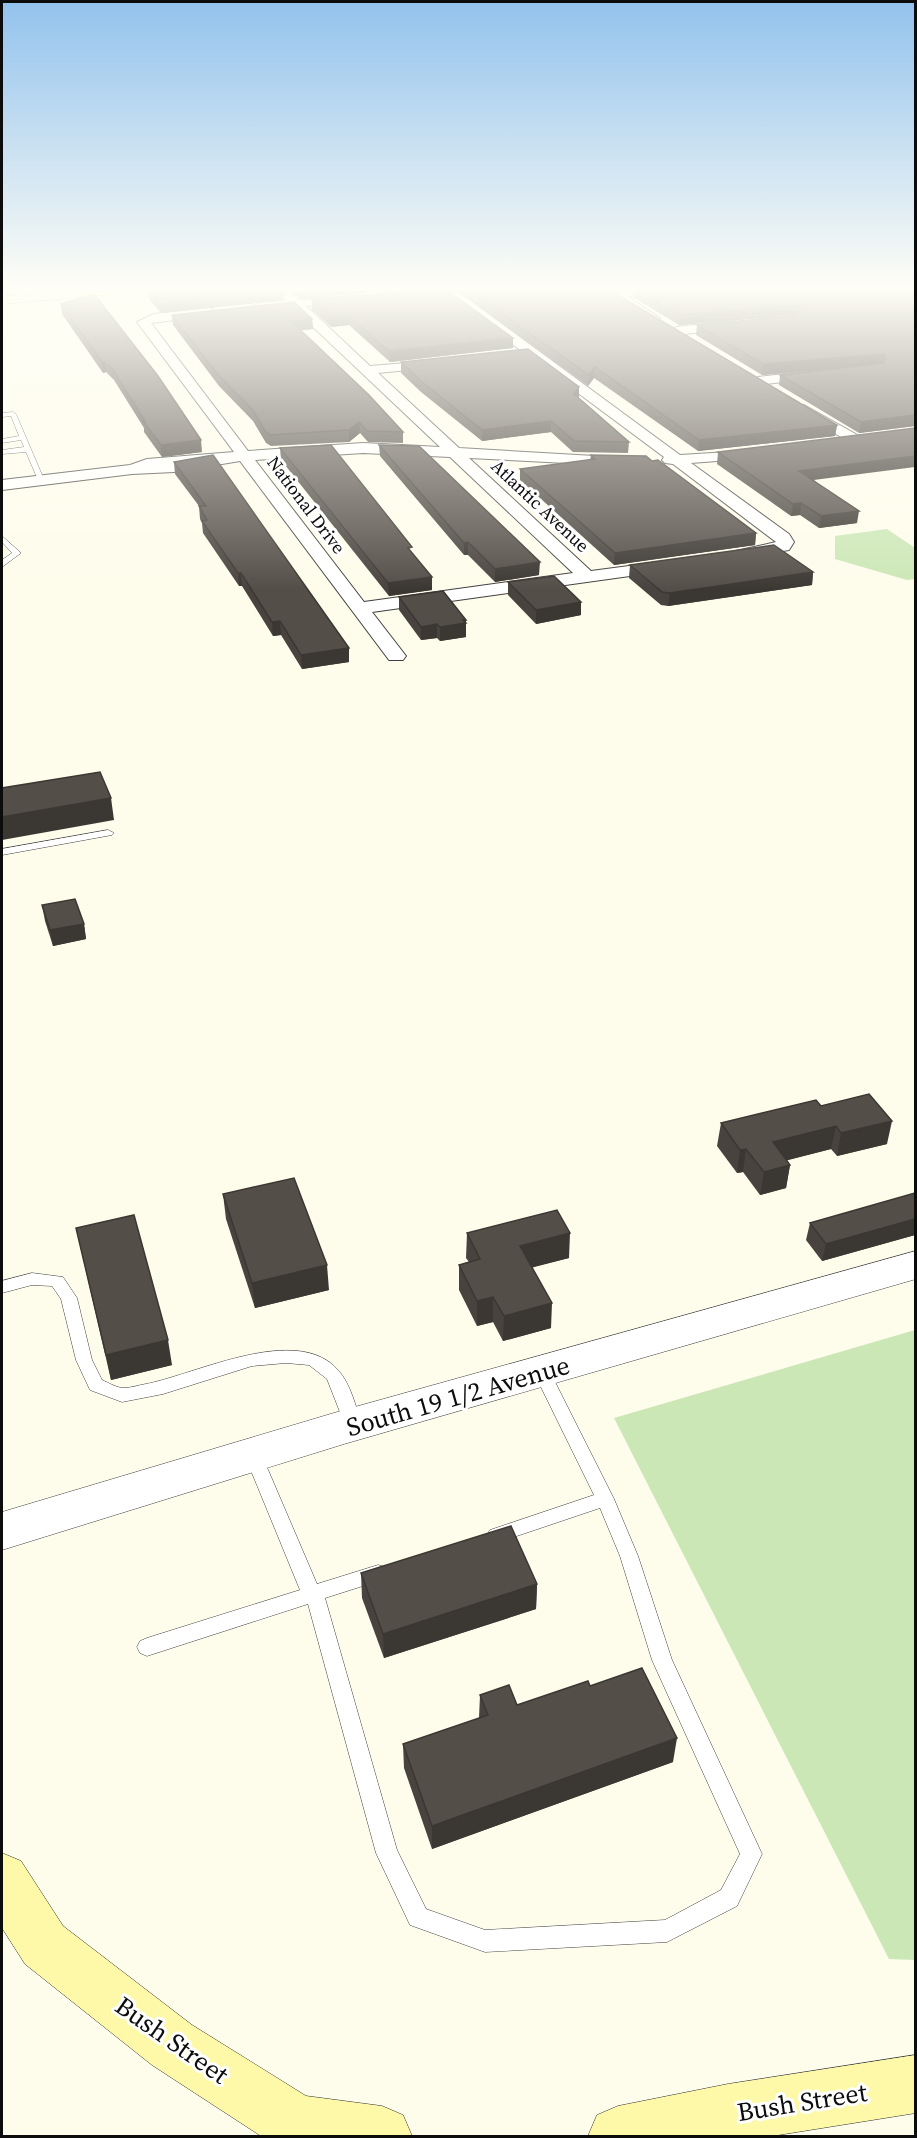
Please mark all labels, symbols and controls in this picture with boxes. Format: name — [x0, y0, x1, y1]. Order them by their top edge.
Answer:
street label: National Drive — [261, 451, 351, 559]
street label: Atlantic Avenue — [486, 454, 595, 558]
street label: South 19 1/2 Avenue — [342, 1347, 574, 1445]
street label: Bush Street — [108, 1988, 236, 2093]
street label: Bush Street — [735, 2074, 870, 2130]

